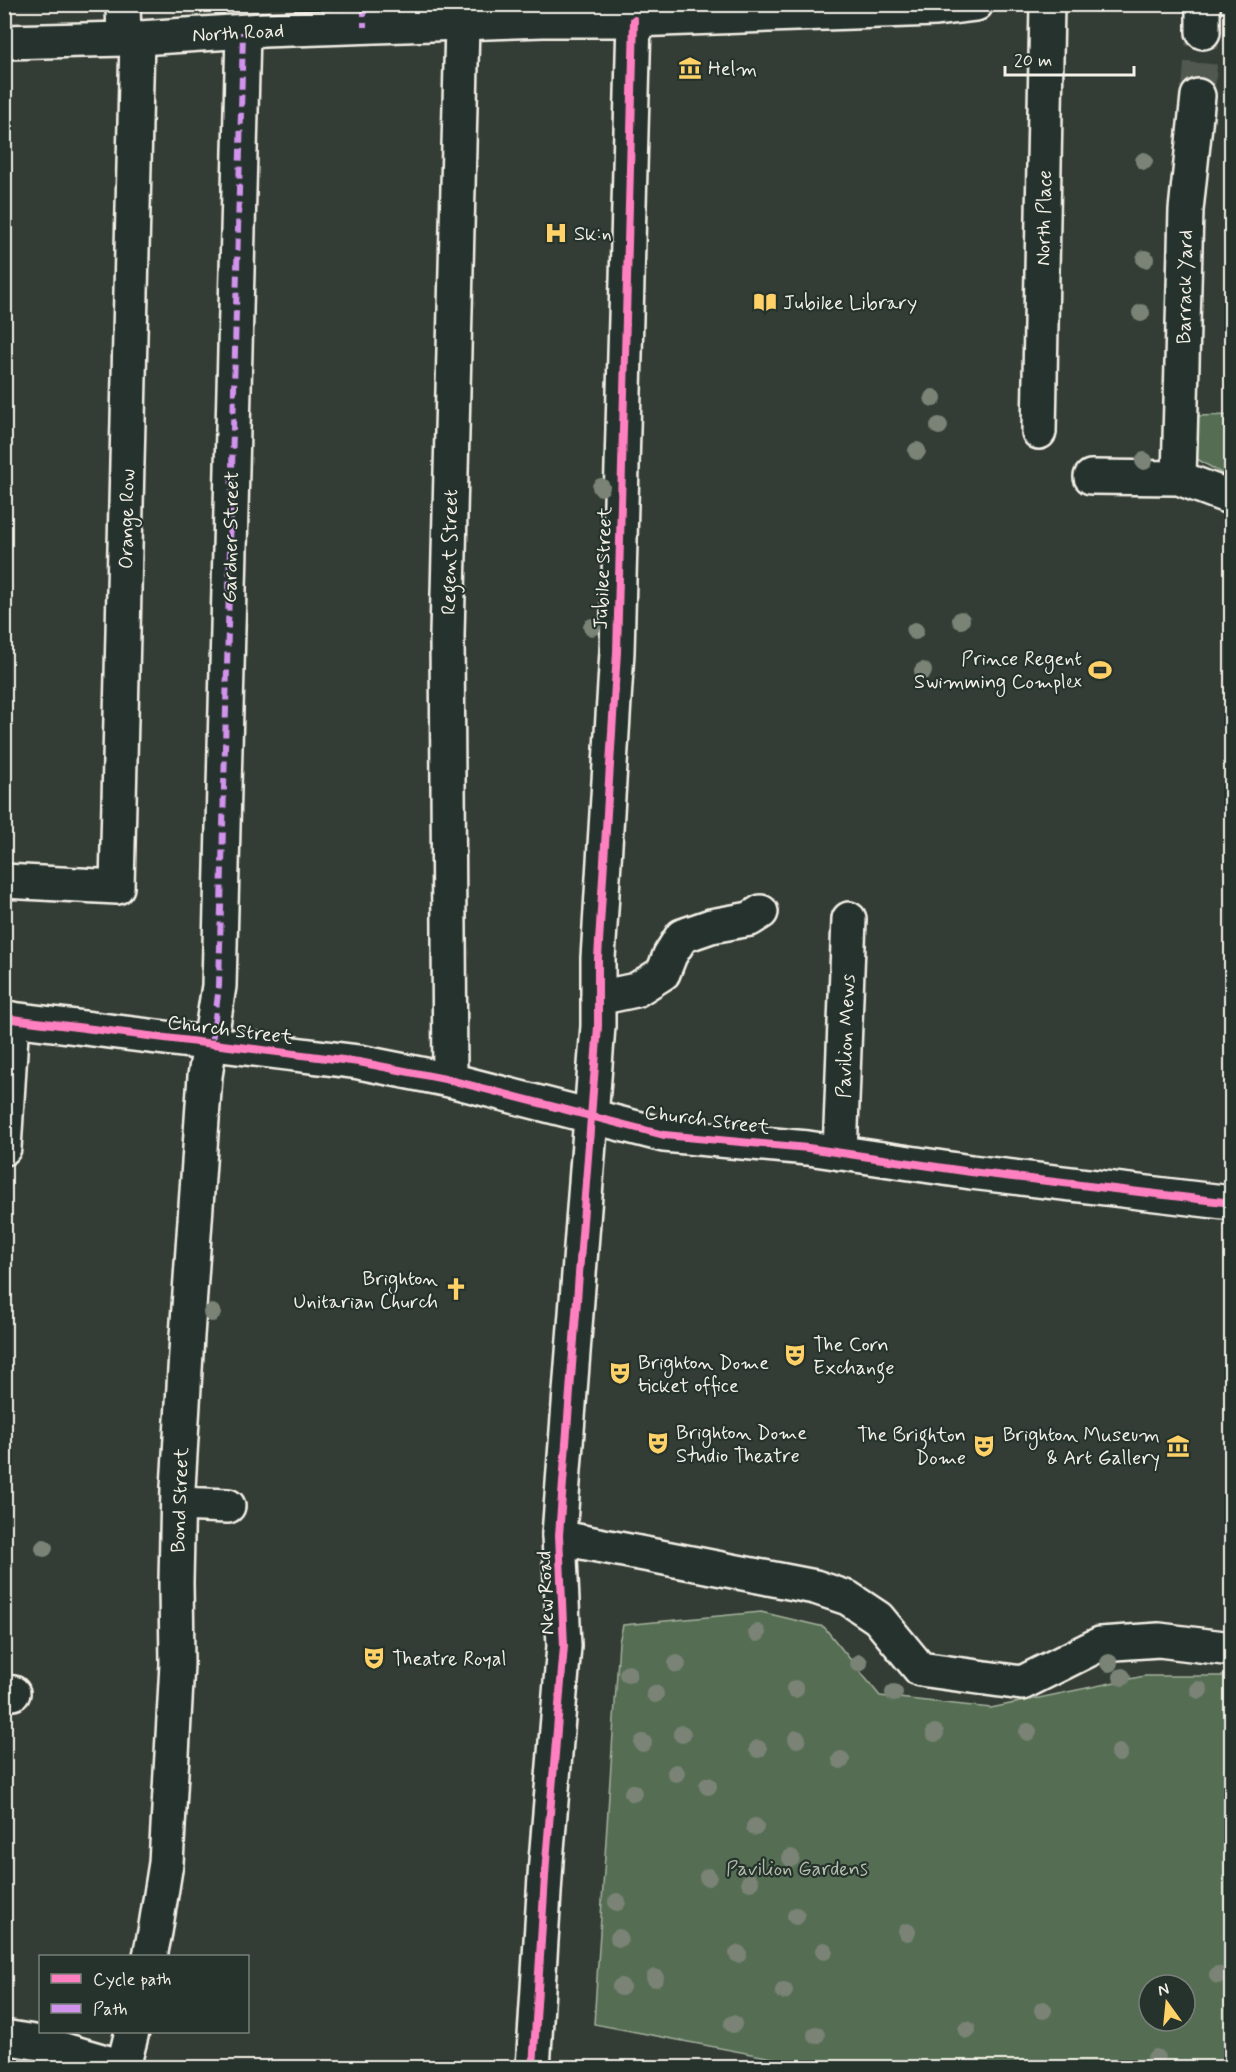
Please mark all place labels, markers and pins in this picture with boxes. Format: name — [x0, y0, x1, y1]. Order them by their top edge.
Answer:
museum icon: Helm — [677, 55, 703, 81]
place label: Helm — [708, 56, 757, 83]
hospital icon: Sk:n — [543, 220, 569, 246]
place label: Sk:n — [574, 221, 612, 248]
library icon: Jubilee Library — [752, 289, 778, 315]
place label: Jubilee Library — [783, 290, 917, 317]
place label: Prince Regent Swimming Complex — [914, 646, 1082, 697]
sports icon: Prince Regent Swimming Complex — [1087, 657, 1113, 683]
place label: Brighton Unitarian Church — [294, 1266, 438, 1316]
church icon: Brighton Unitarian Church — [443, 1276, 469, 1302]
place label: The Corn Exchange — [813, 1332, 894, 1384]
theatre icon: The Corn Exchange — [782, 1342, 808, 1368]
place label: Brighton Dome ticket office — [638, 1350, 769, 1400]
theatre icon: Brighton Dome ticket office — [607, 1360, 633, 1386]
place label: Brighton Dome Studio Theatre — [676, 1420, 807, 1470]
place label: The Brighton Dome — [857, 1422, 966, 1472]
place label: Brighton Museum & Art Gallery — [1003, 1422, 1160, 1472]
theatre icon: Brighton Dome Studio Theatre — [645, 1430, 671, 1456]
theatre icon: The Brighton Dome — [971, 1433, 997, 1459]
museum icon: Brighton Museum & Art Gallery — [1165, 1433, 1191, 1459]
theatre icon: Theatre Royal — [361, 1645, 387, 1671]
place label: Theatre Royal — [392, 1646, 506, 1673]

